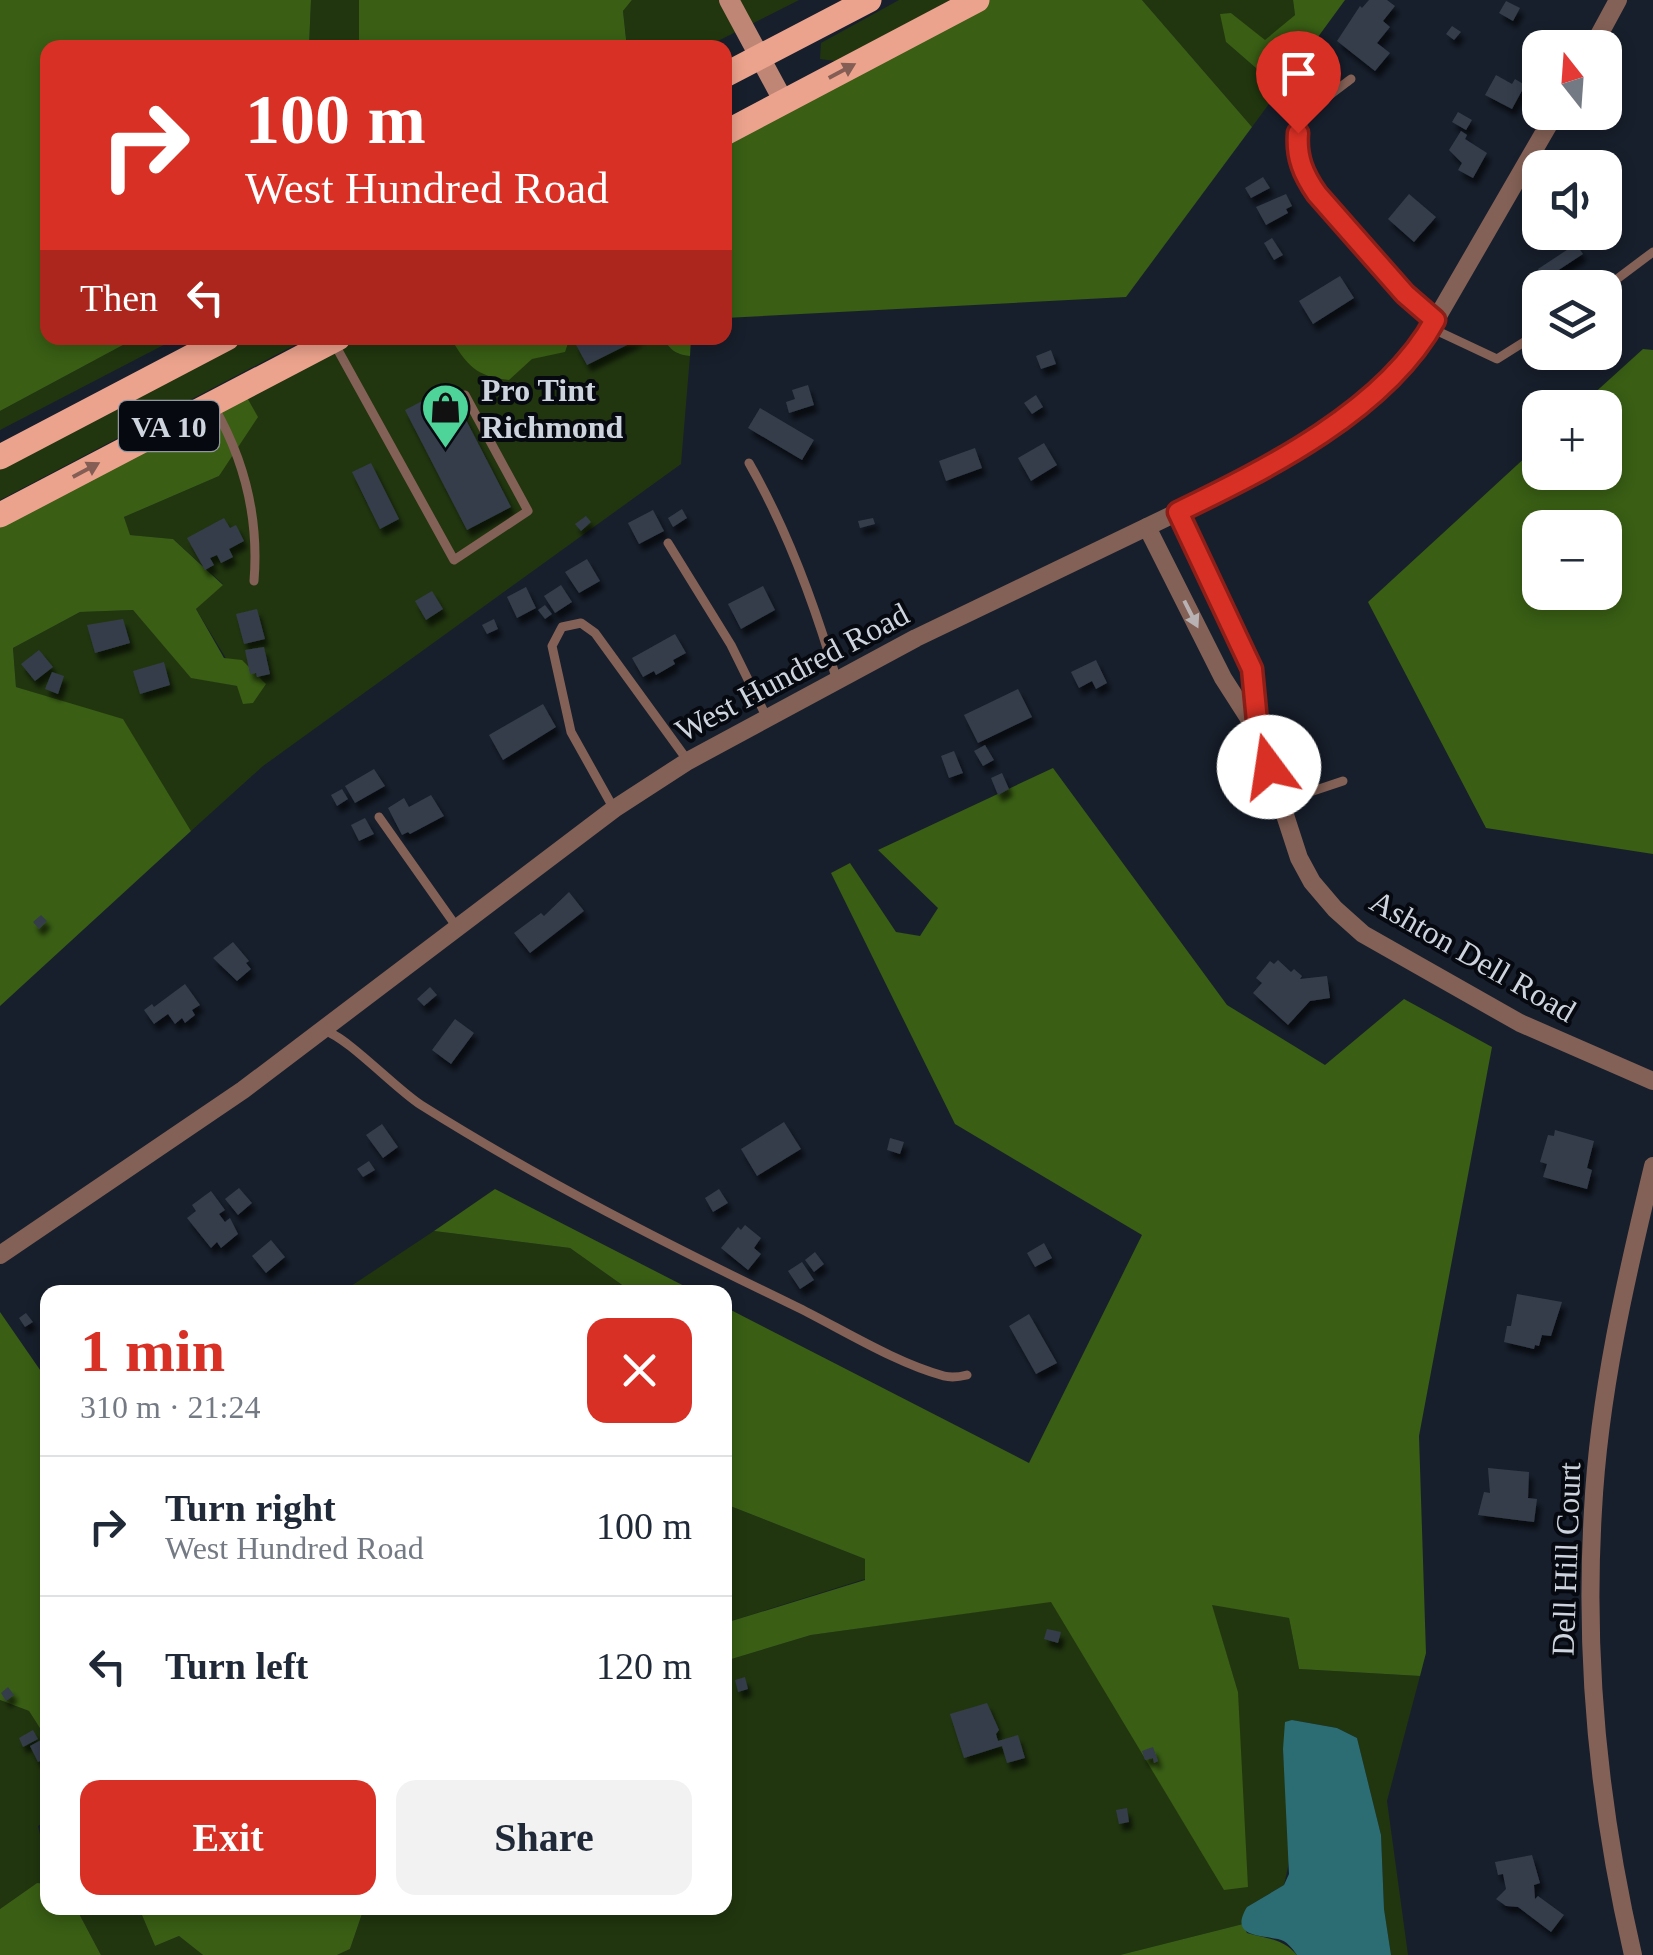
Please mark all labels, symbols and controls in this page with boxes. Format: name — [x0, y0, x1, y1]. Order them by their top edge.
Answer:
north arrow — [1522, 30, 1622, 130]
map controls — [1522, 30, 1622, 610]
pin — [1256, 31, 1341, 134]
icon: arrive — [1271, 46, 1326, 101]
one-way arrow — [828, 63, 857, 80]
icon: right — [80, 80, 210, 210]
text: 100 m — [245, 81, 426, 158]
button: sound — [1522, 150, 1622, 250]
text: West Hundred Road — [245, 163, 609, 213]
icon: left — [178, 270, 233, 325]
button: layers — [1522, 270, 1622, 370]
text: Then — [80, 277, 158, 319]
place label: Pro Tint Richmond — [481, 372, 623, 445]
shop icon: Pro Tint Richmond — [420, 382, 472, 450]
button: + — [1522, 390, 1622, 490]
road number: VA 10 — [119, 401, 219, 451]
one-way arrow — [72, 461, 101, 478]
button: − — [1522, 510, 1622, 610]
street label: West Hundred Road — [669, 595, 915, 749]
one-way arrow — [1182, 600, 1199, 629]
position arrow — [1217, 715, 1321, 819]
street label: Ashton Dell Road — [1364, 883, 1582, 1029]
text: 1 min — [80, 1318, 225, 1384]
button: close — [587, 1318, 692, 1423]
text: 310 m · 21:24 — [80, 1389, 260, 1425]
street label: Dell Hill Court — [1545, 1461, 1587, 1656]
text: Turn right — [165, 1487, 336, 1529]
icon: right — [80, 1499, 135, 1554]
text: 100 m — [596, 1505, 692, 1547]
text: West Hundred Road — [165, 1530, 424, 1566]
icon: left — [80, 1639, 135, 1694]
text: Turn left — [165, 1645, 308, 1687]
text: 120 m — [596, 1645, 692, 1687]
button: Exit — [80, 1780, 376, 1895]
button: Share — [396, 1780, 692, 1895]

